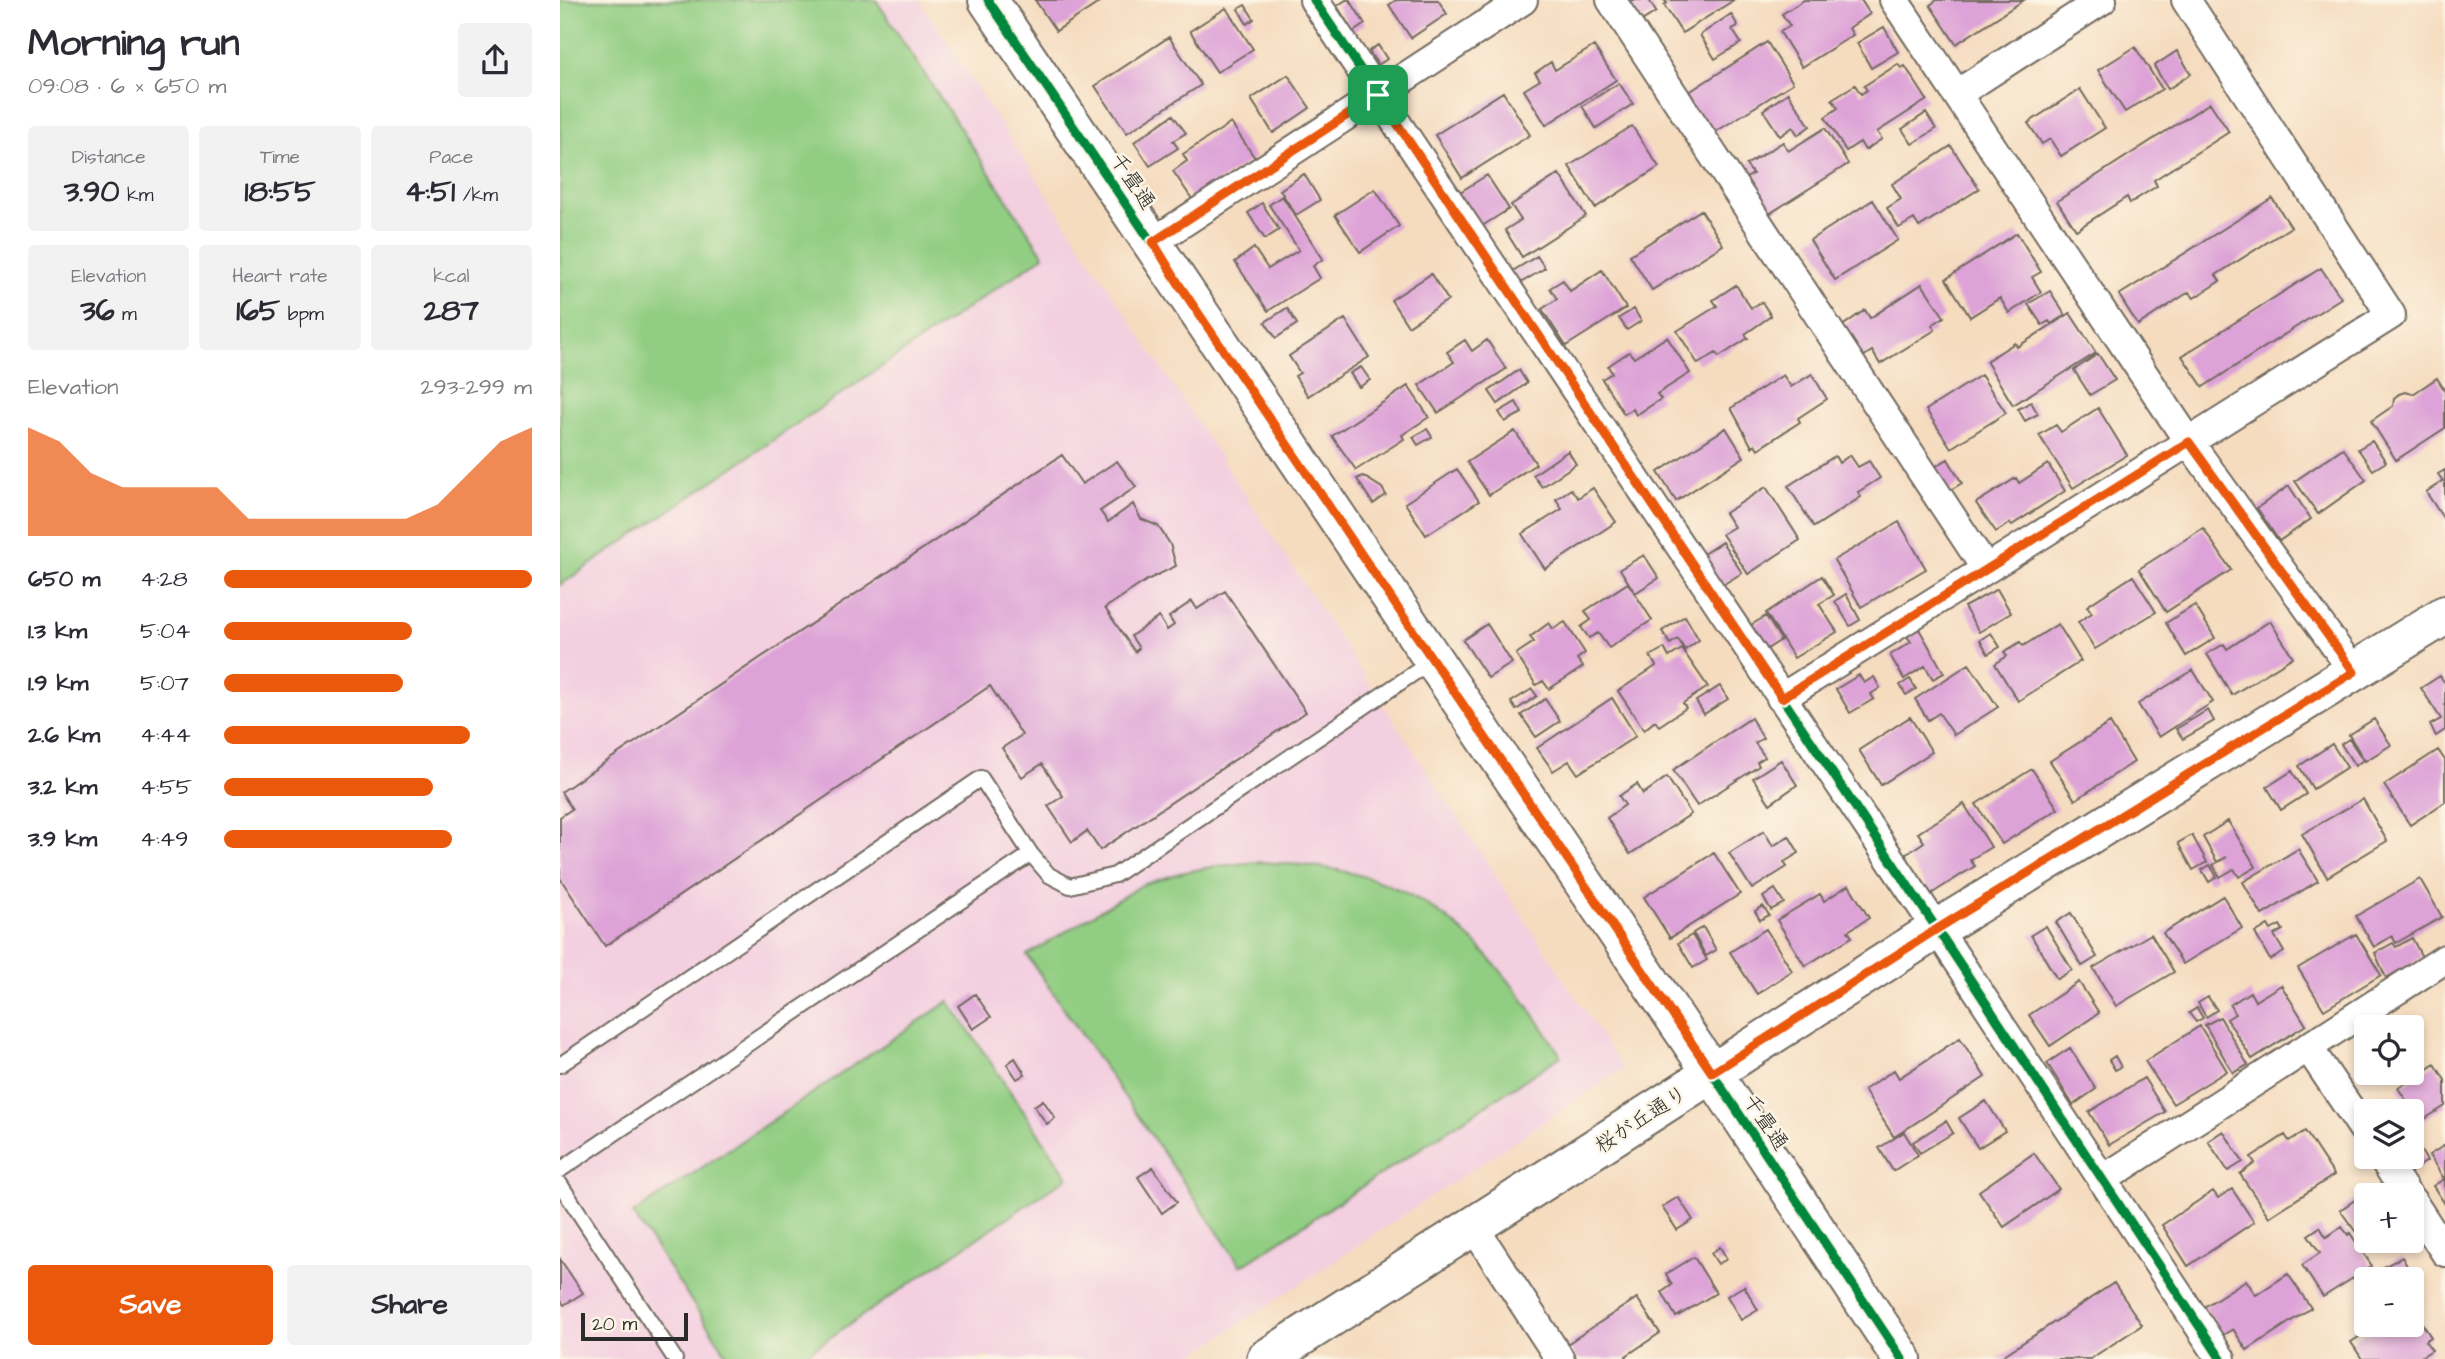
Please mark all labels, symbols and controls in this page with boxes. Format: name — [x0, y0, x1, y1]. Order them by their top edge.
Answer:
text: Morning run — [28, 18, 240, 70]
button: share — [458, 23, 532, 97]
pin — [1348, 65, 1408, 125]
text: 09:08 · 6 × 650 m — [28, 70, 227, 102]
icon: arrive — [1359, 76, 1397, 114]
text: Distance — [72, 144, 146, 171]
text: Time — [260, 144, 300, 171]
text: Pace — [429, 144, 473, 171]
street label: 千畳通 — [1103, 147, 1162, 216]
text: 3.90 — [64, 171, 119, 213]
text: 18:55 — [245, 171, 315, 213]
text: 4:51 — [405, 171, 455, 213]
text: km — [119, 182, 153, 209]
text: /km — [455, 182, 498, 209]
text: Elevation — [71, 263, 146, 290]
text: Heart rate — [232, 263, 328, 290]
text: kcal — [433, 263, 470, 290]
text: 36 — [80, 290, 115, 332]
text: 165 — [236, 290, 280, 332]
text: 287 — [424, 290, 479, 332]
text: m — [115, 301, 137, 328]
text: bpm — [280, 301, 324, 328]
text: Elevation — [28, 371, 119, 403]
text: 293–299 m — [420, 371, 532, 403]
text: 650 m — [28, 563, 100, 595]
text: 4:28 — [140, 563, 188, 595]
text: 1.3 km — [28, 615, 87, 647]
text: 5:04 — [140, 615, 190, 647]
text: 1.9 km — [28, 667, 89, 699]
text: 5:07 — [140, 667, 189, 699]
text: 2.6 km — [28, 719, 100, 751]
text: 4:44 — [140, 719, 191, 751]
text: 3.2 km — [28, 771, 97, 803]
text: 4:55 — [140, 771, 192, 803]
text: 3.9 km — [28, 823, 97, 855]
text: 4:49 — [140, 823, 188, 855]
map controls — [2354, 1015, 2424, 1337]
button: locate — [2354, 1015, 2424, 1085]
street label: 桜が丘通り — [1589, 1079, 1693, 1160]
street label: 千畳通 — [1736, 1088, 1795, 1157]
button: layers — [2354, 1099, 2424, 1169]
button: + — [2354, 1183, 2424, 1253]
button: Save — [28, 1265, 273, 1345]
button: Share — [287, 1265, 532, 1345]
button: − — [2354, 1267, 2424, 1337]
scale bar — [581, 1310, 688, 1342]
text: 20 m — [592, 1311, 637, 1338]

